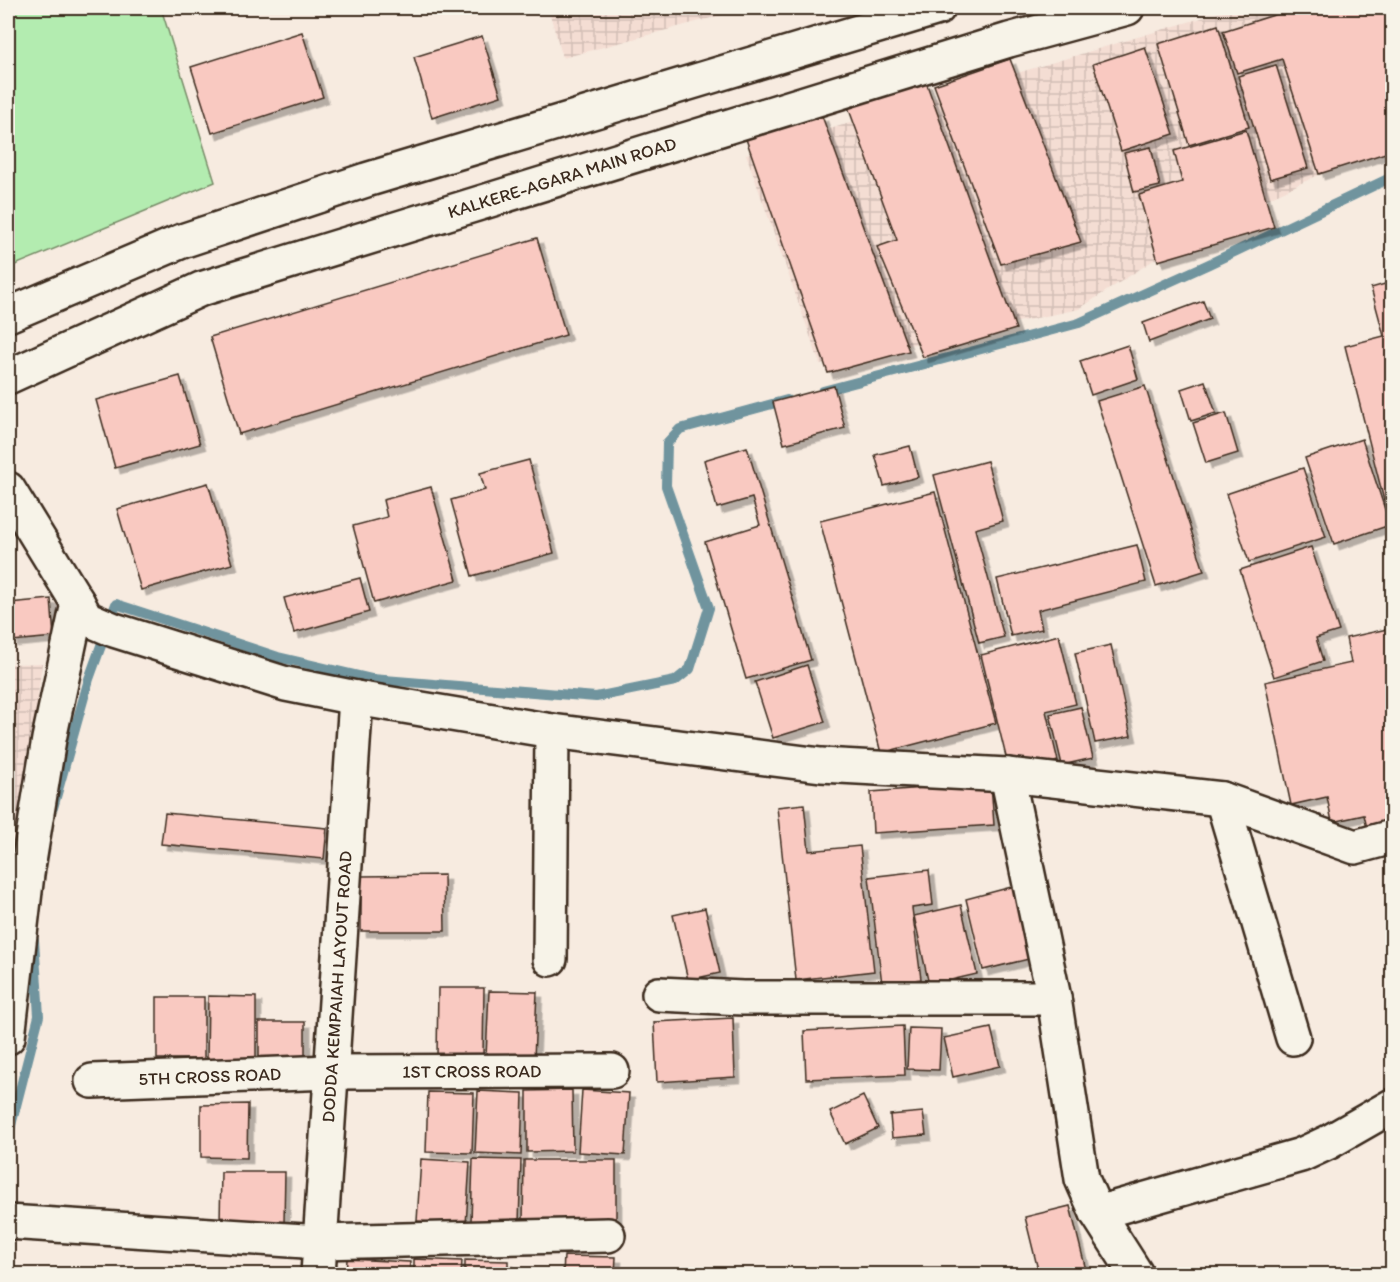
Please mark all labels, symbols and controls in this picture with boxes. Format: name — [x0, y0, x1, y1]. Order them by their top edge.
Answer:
street label: KALKERE-AGARA MAIN ROAD — [445, 132, 679, 223]
street label: DODDA KEMPAIAH LAYOUT ROAD — [317, 850, 357, 1123]
street label: 1ST CROSS ROAD — [402, 1060, 542, 1083]
street label: 5TH CROSS ROAD — [138, 1063, 282, 1090]

